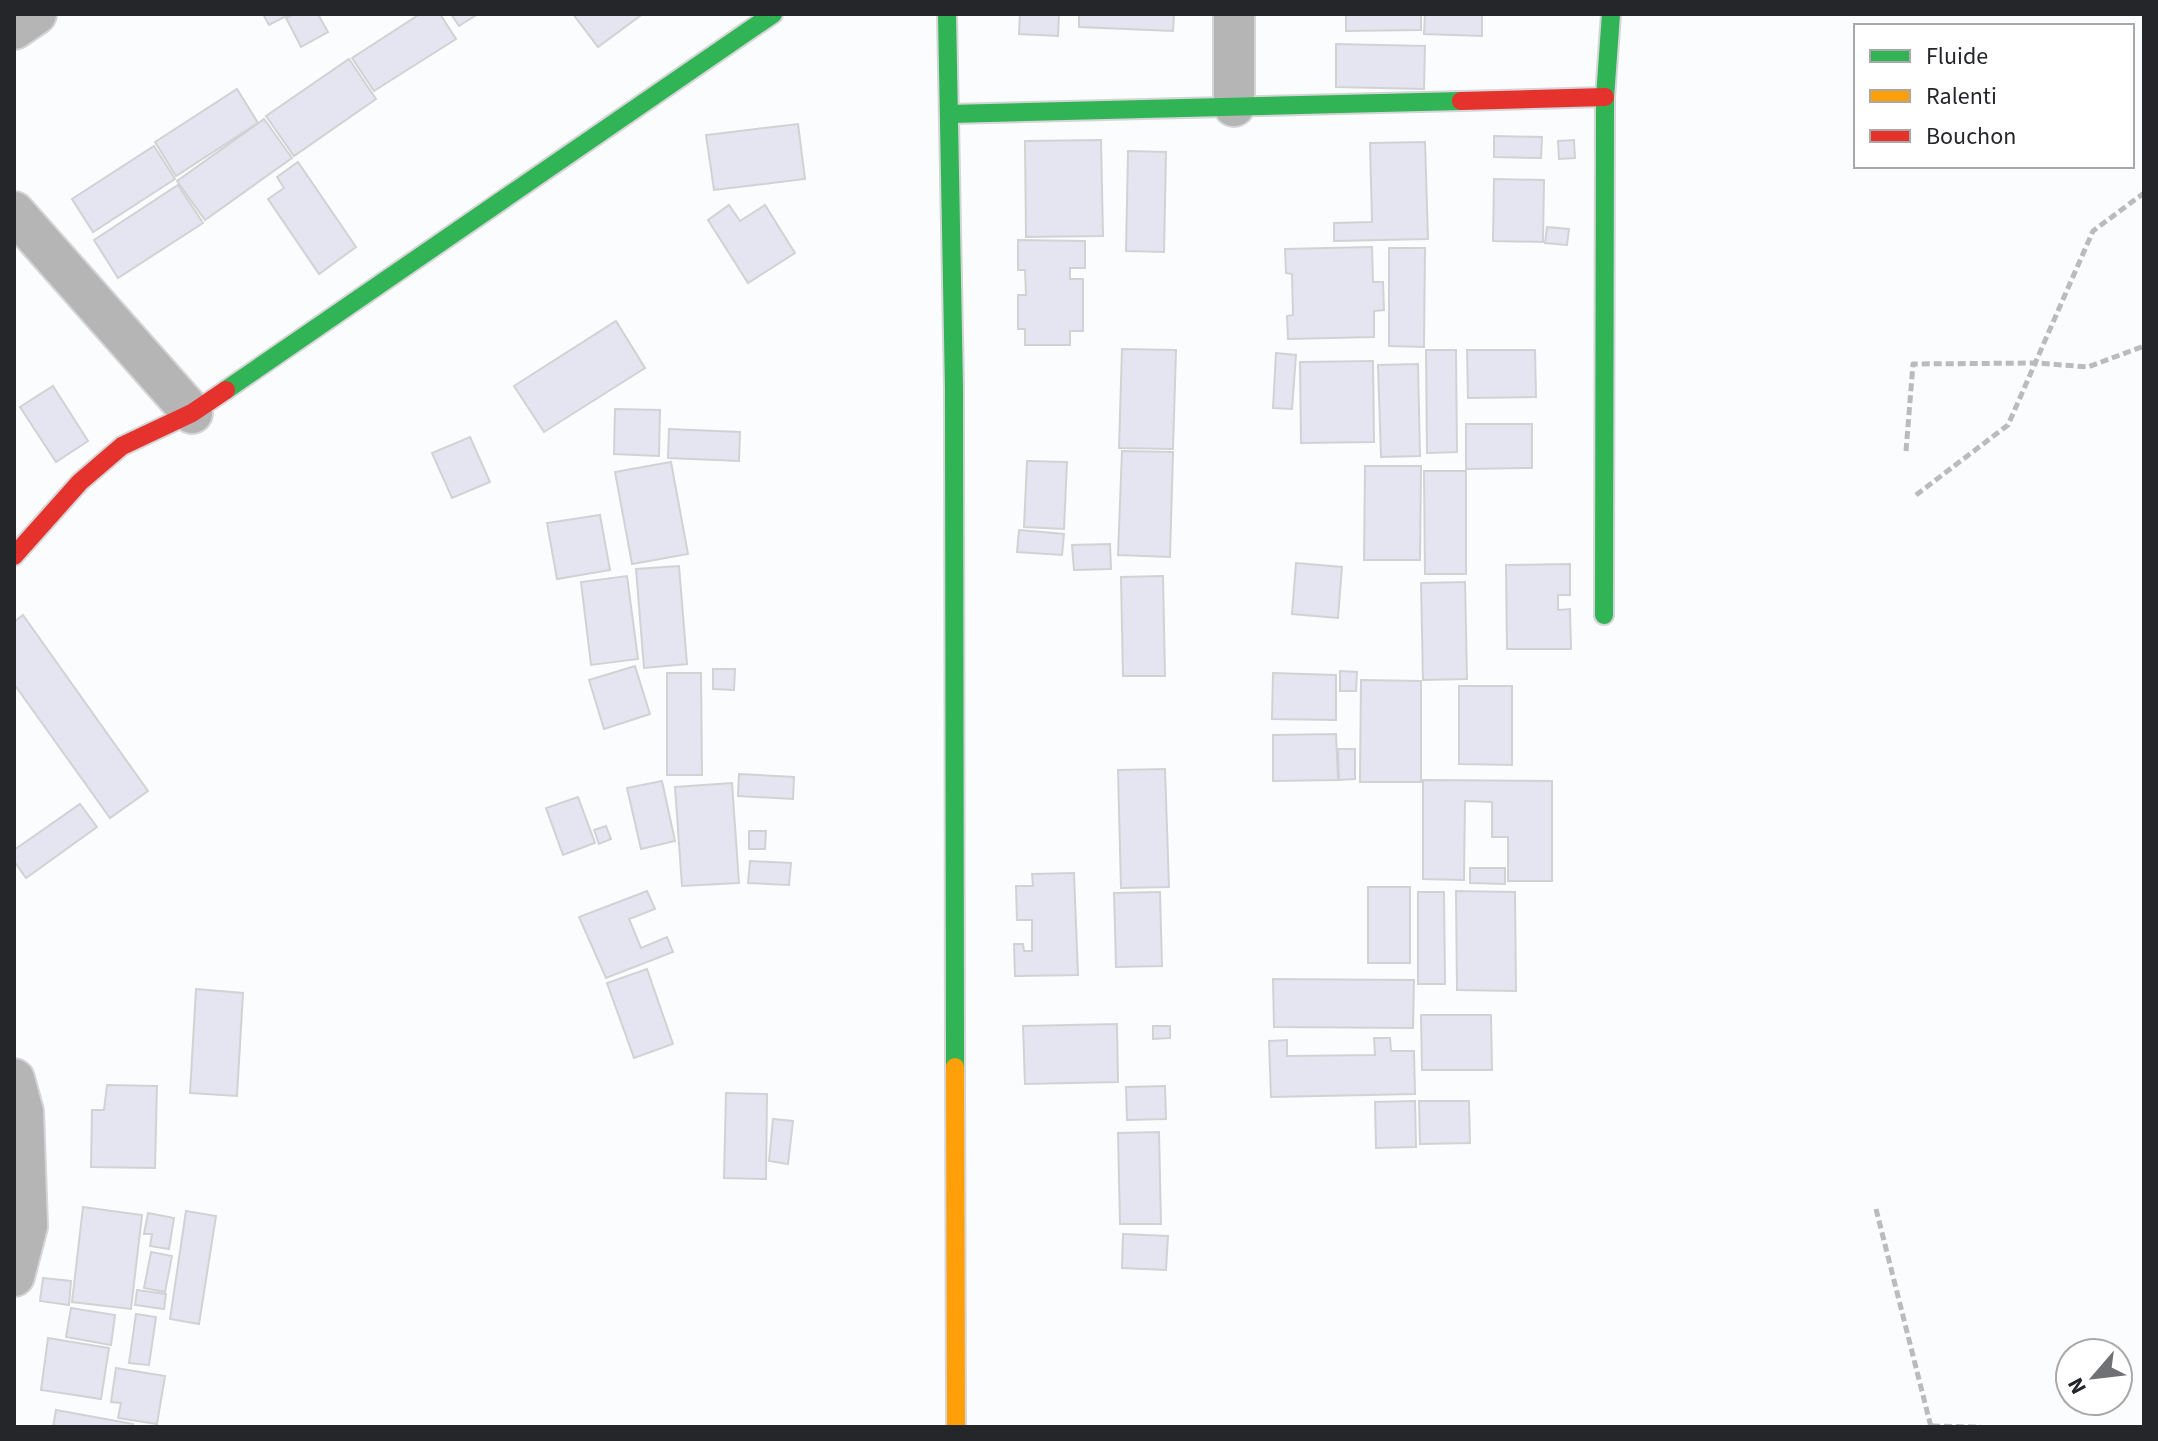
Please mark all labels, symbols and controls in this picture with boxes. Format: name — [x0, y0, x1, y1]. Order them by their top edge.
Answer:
legend — [1854, 24, 2134, 168]
text: Fluide — [1926, 39, 1988, 74]
text: Ralenti — [1926, 79, 1997, 114]
text: Bouchon — [1926, 119, 2016, 154]
north arrow — [2054, 1337, 2134, 1417]
text: N — [2060, 1372, 2095, 1400]

